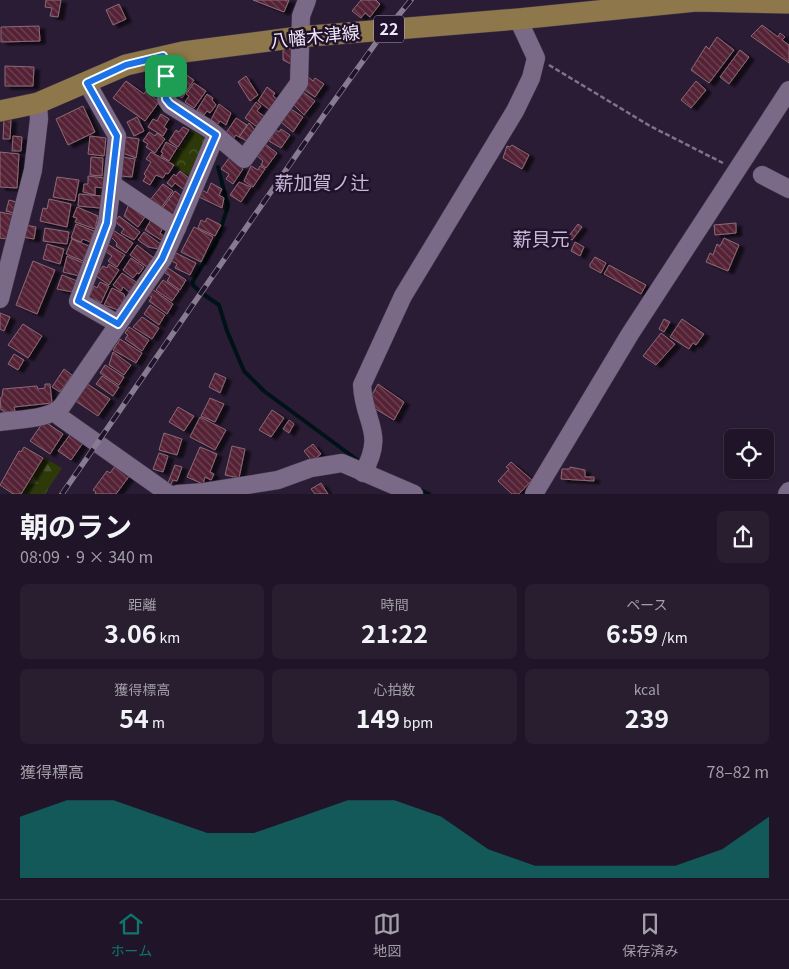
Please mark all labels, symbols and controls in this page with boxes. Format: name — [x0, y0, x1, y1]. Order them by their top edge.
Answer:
road number: 22 — [374, 15, 404, 42]
street label: 八幡木津線 — [269, 17, 361, 53]
pin — [145, 55, 187, 97]
icon: arrive — [152, 62, 180, 90]
district label: 薪加賀ノ辻 — [274, 168, 370, 195]
district label: 薪貝元 — [512, 224, 570, 251]
map controls — [724, 429, 774, 479]
button: locate — [724, 429, 774, 479]
text: 朝のラン — [20, 505, 132, 545]
button: share — [717, 511, 769, 563]
text: 08:09 · 9 × 340 m — [20, 544, 153, 568]
text: 距離 — [128, 594, 156, 614]
text: 時間 — [380, 594, 408, 614]
text: ペース — [626, 594, 667, 614]
text: 3.06 — [104, 614, 156, 650]
text: 21:22 — [361, 614, 428, 650]
text: 6:59 — [606, 614, 658, 650]
text: km — [156, 627, 180, 647]
text: /km — [658, 627, 688, 647]
text: 獲得標高 — [114, 679, 170, 699]
text: 心拍数 — [373, 679, 415, 699]
text: kcal — [634, 679, 660, 699]
text: 54 — [119, 699, 149, 735]
text: 149 — [356, 699, 400, 735]
text: 239 — [625, 699, 669, 735]
text: m — [149, 712, 165, 732]
text: bpm — [400, 712, 433, 732]
text: 獲得標高 — [20, 759, 84, 783]
text: 78–82 m — [707, 759, 769, 783]
tab: ホーム — [111, 910, 152, 960]
tab: 地図 — [373, 910, 401, 960]
tab: 保存済み — [622, 910, 678, 960]

